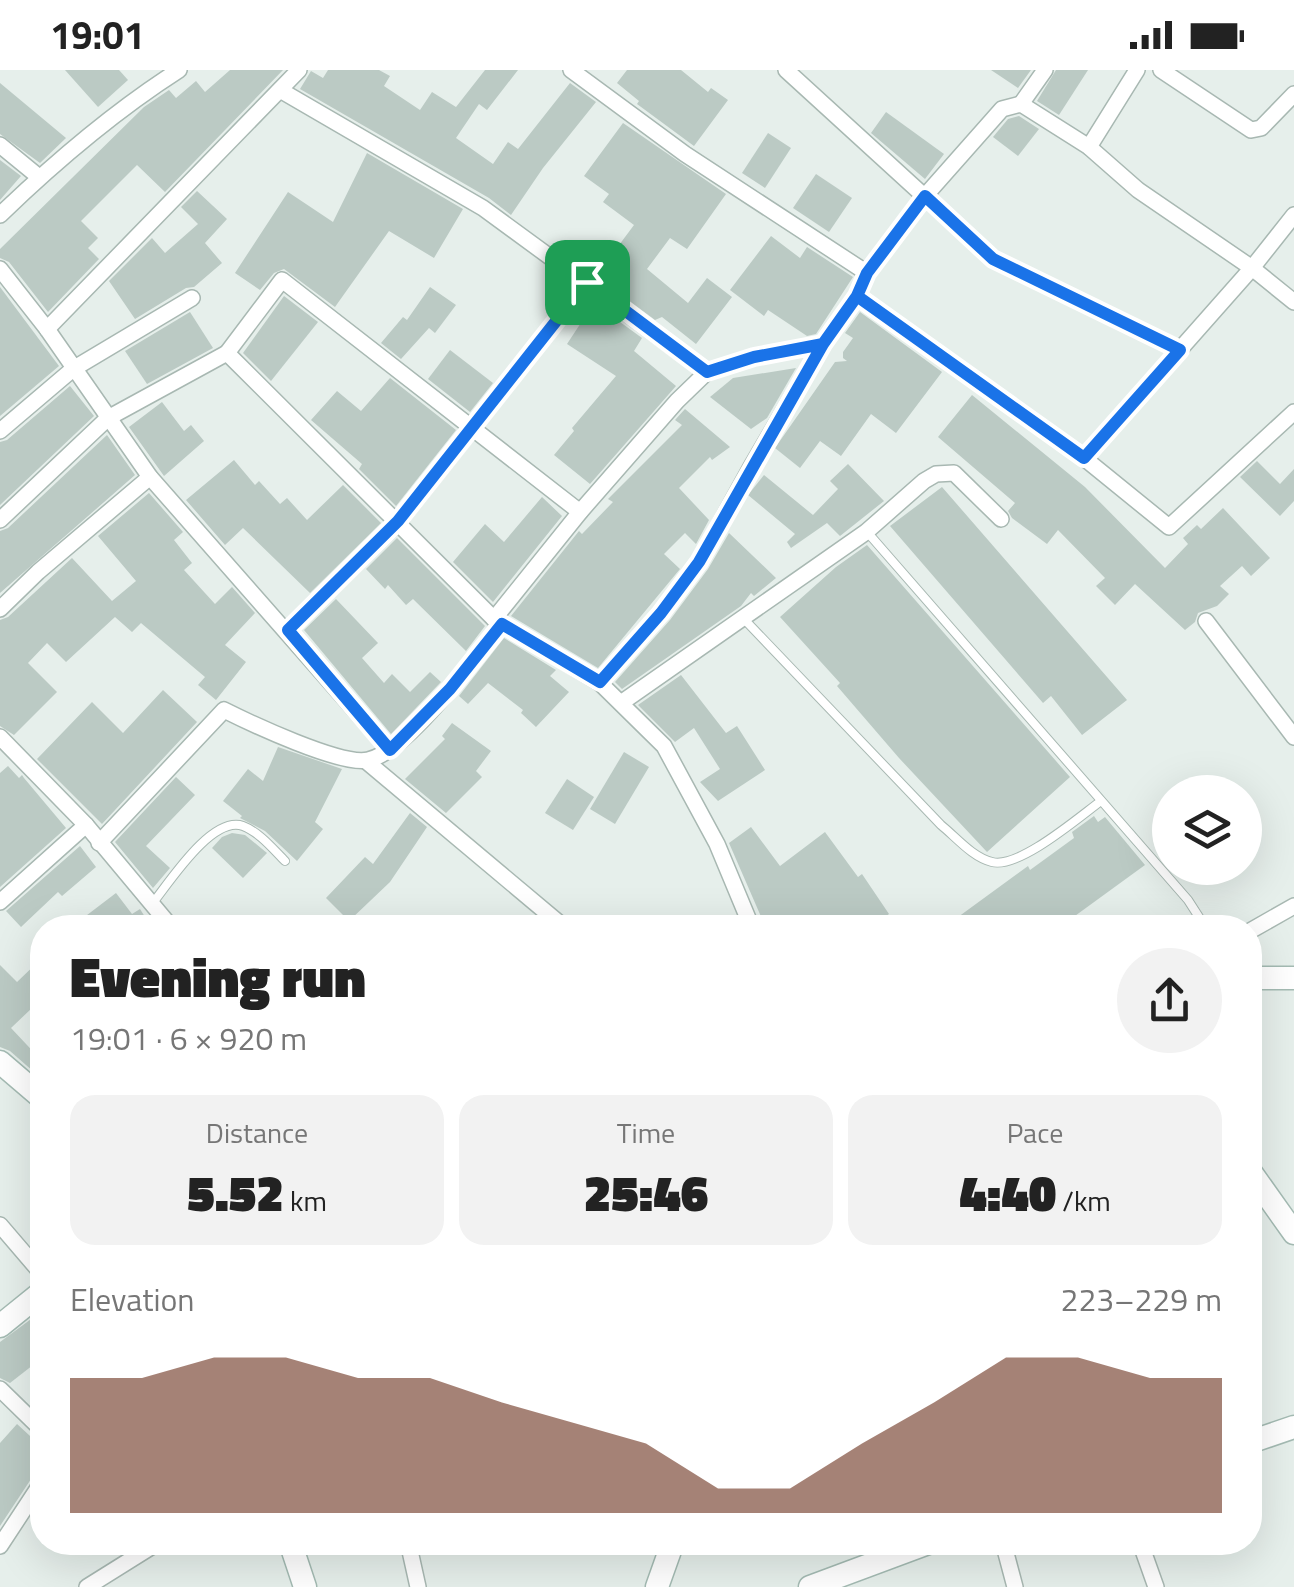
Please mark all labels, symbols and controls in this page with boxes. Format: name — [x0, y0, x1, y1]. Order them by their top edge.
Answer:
text: 19:01 — [50, 6, 145, 64]
pin — [545, 240, 630, 325]
icon: arrive — [560, 255, 615, 310]
map controls — [1152, 775, 1262, 885]
button: layers — [1152, 775, 1262, 885]
text: Evening run — [70, 935, 366, 1018]
button: share — [1117, 948, 1222, 1053]
text: 19:01 · 6 × 920 m — [70, 1014, 307, 1062]
text: Distance — [206, 1111, 308, 1154]
text: Time — [617, 1111, 675, 1154]
text: Pace — [1007, 1111, 1063, 1154]
text: 5.52 — [187, 1154, 284, 1230]
text: 25:46 — [584, 1154, 708, 1230]
text: 4:40 — [959, 1154, 1056, 1230]
text: km — [284, 1179, 327, 1222]
text: /km — [1056, 1179, 1111, 1222]
text: Elevation — [70, 1275, 194, 1323]
text: 223–229 m — [1060, 1275, 1222, 1323]

